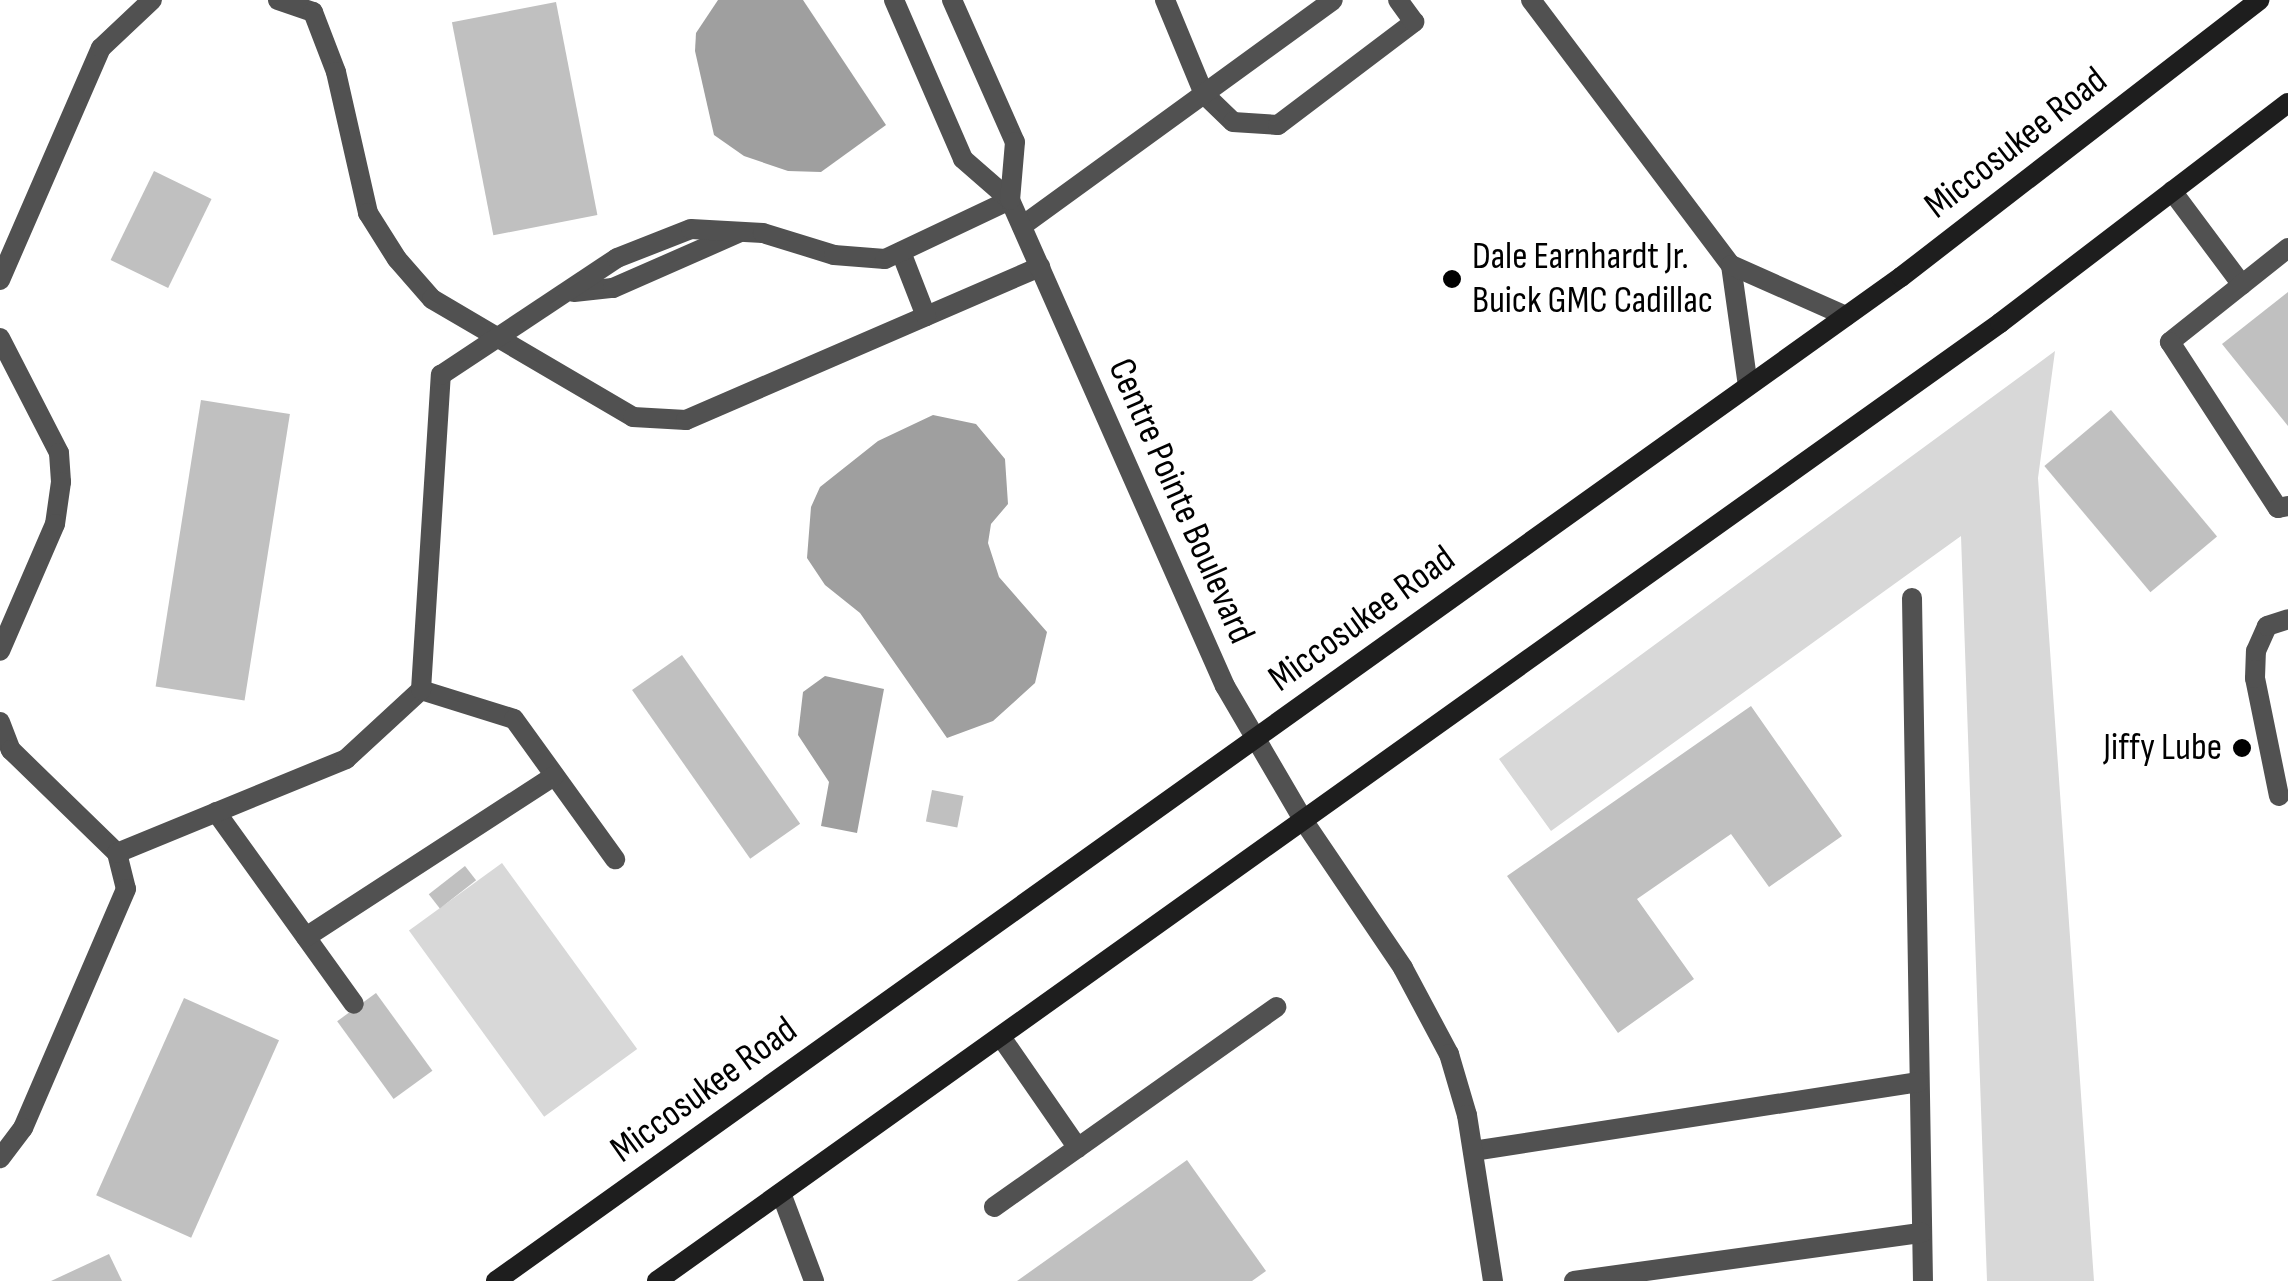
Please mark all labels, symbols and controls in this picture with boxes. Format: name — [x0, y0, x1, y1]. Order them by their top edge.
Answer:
street label: Miccosukee Road — [1916, 58, 2116, 228]
place label: Dale Earnhardt Jr. Buick GMC Cadillac — [1472, 234, 1713, 323]
marker: Dale Earnhardt Jr. Buick GMC Cadillac — [1441, 268, 1463, 290]
street label: Centre Pointe Boulevard — [1098, 352, 1264, 650]
street label: Miccosukee Road — [1260, 536, 1464, 702]
place label: Jiffy Lube — [2103, 725, 2222, 771]
marker: Jiffy Lube — [2231, 737, 2253, 759]
street label: Miccosukee Road — [602, 1007, 806, 1173]

